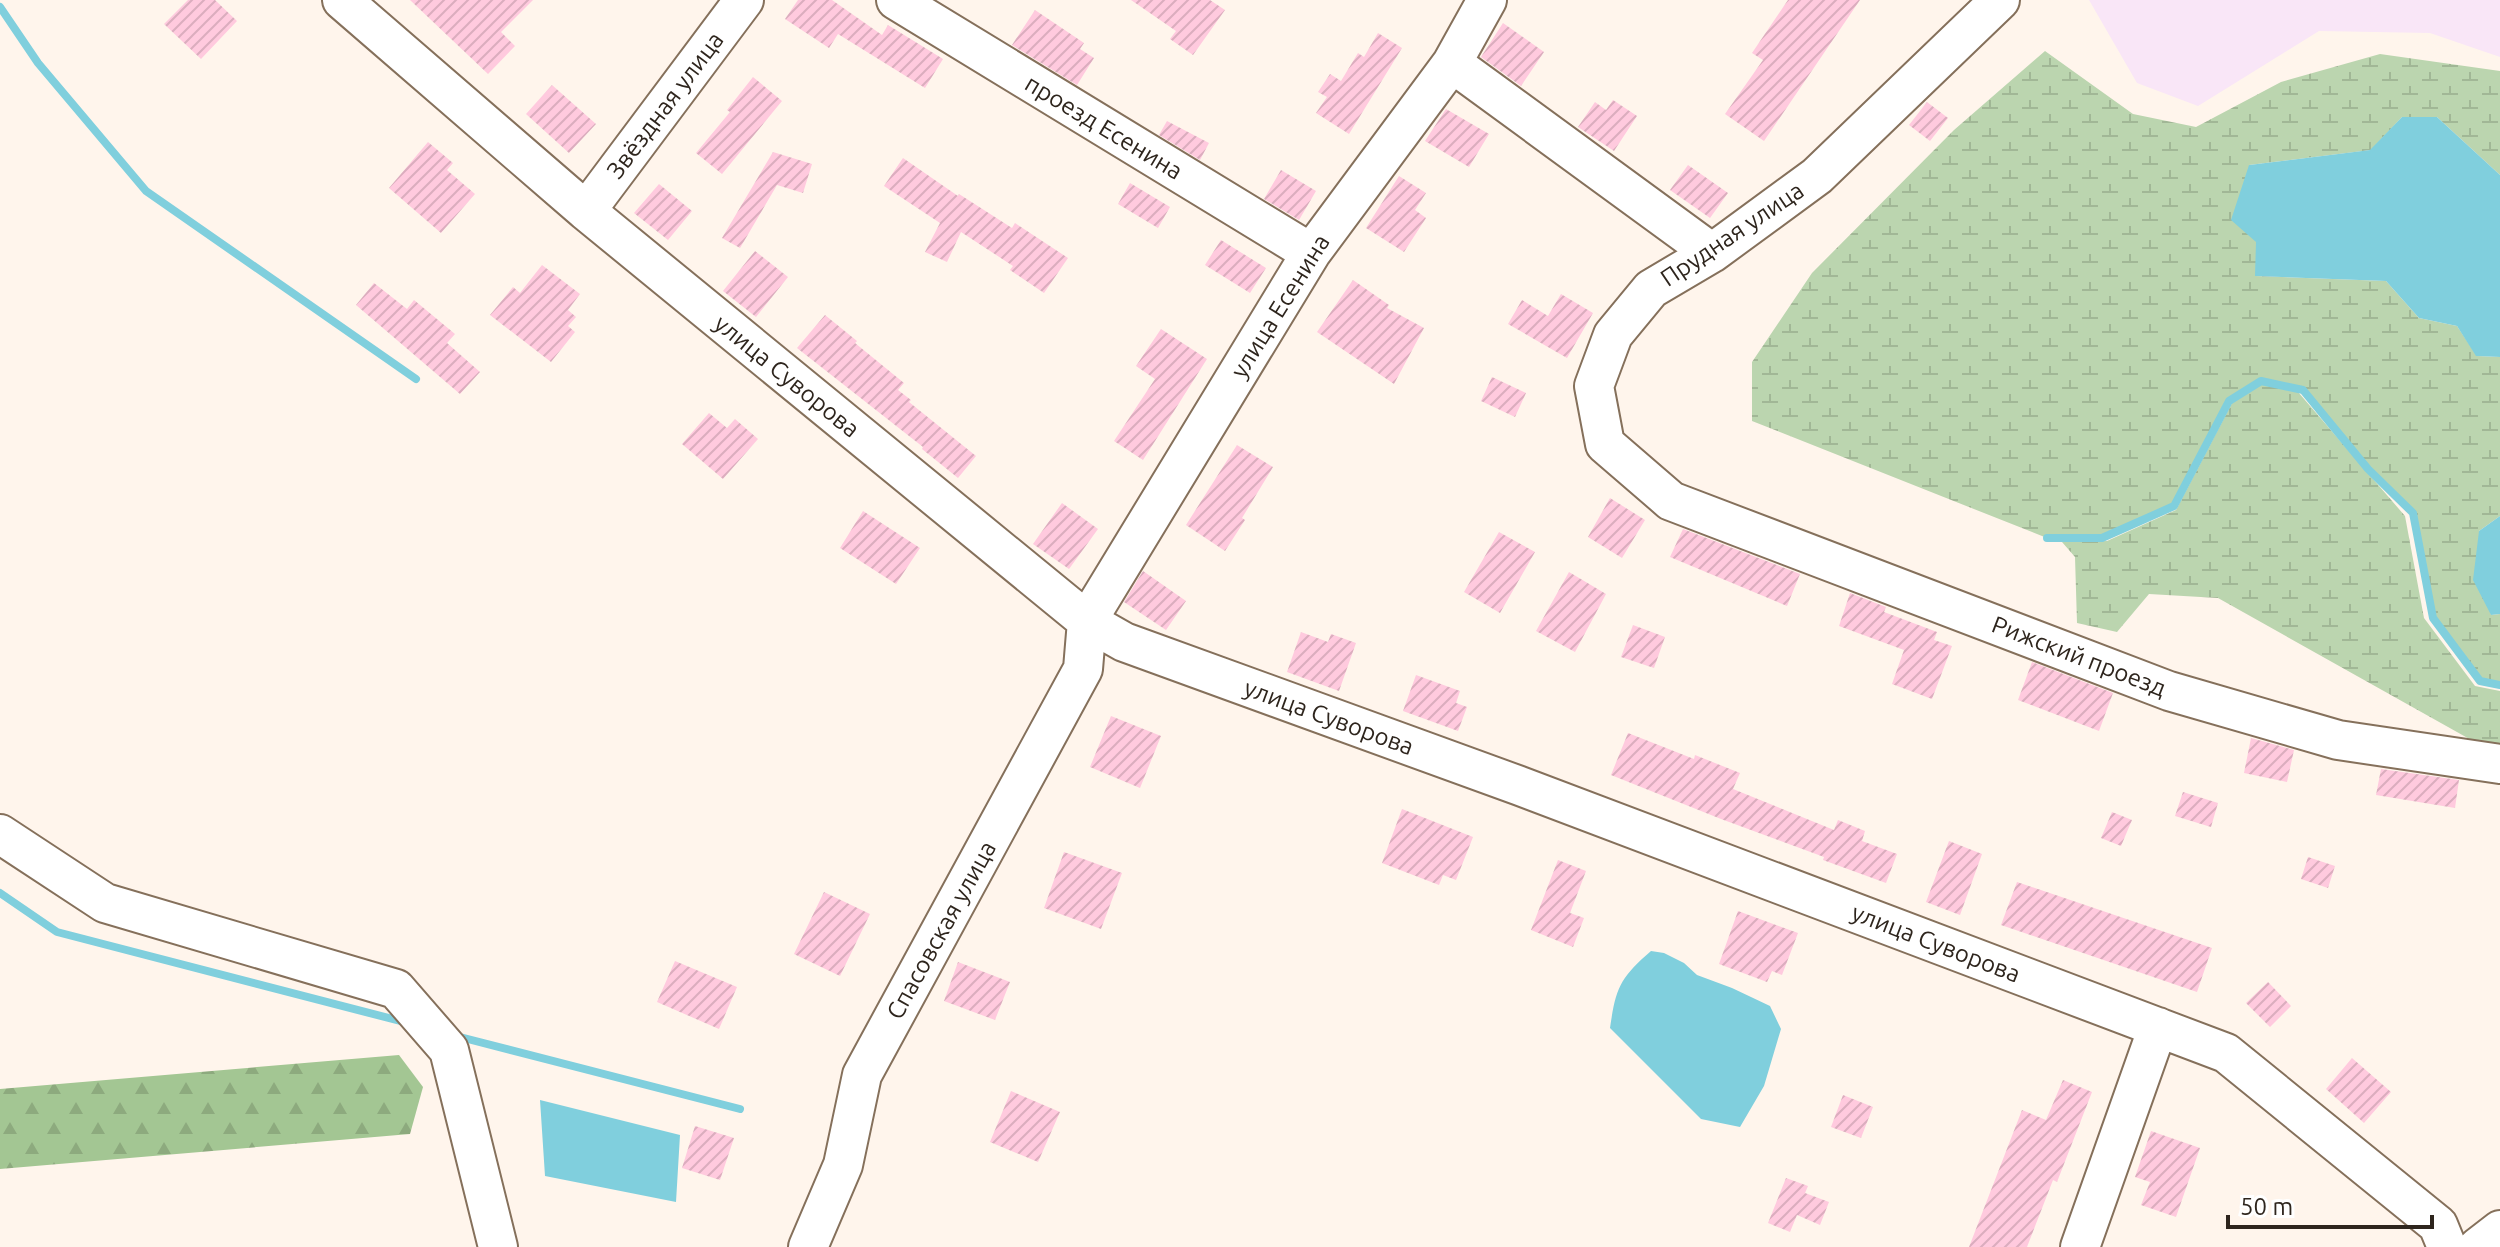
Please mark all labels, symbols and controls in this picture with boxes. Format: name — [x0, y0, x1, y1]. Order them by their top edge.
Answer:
street label: Звёздная улица — [601, 27, 729, 183]
street label: проезд Есенина — [1020, 69, 1188, 185]
street label: Прудная улица — [1656, 176, 1808, 292]
street label: улица Есенина — [1225, 229, 1335, 383]
street label: улица Суворова — [709, 309, 865, 443]
street label: Рижский проезд — [1988, 610, 2170, 702]
street label: улица Суворова — [1241, 674, 1417, 760]
street label: Спасовская улица — [881, 836, 1001, 1024]
street label: улица Суворова — [1848, 898, 2024, 988]
scale bar — [2228, 1179, 2432, 1229]
text: 50 m — [2240, 1193, 2293, 1220]

